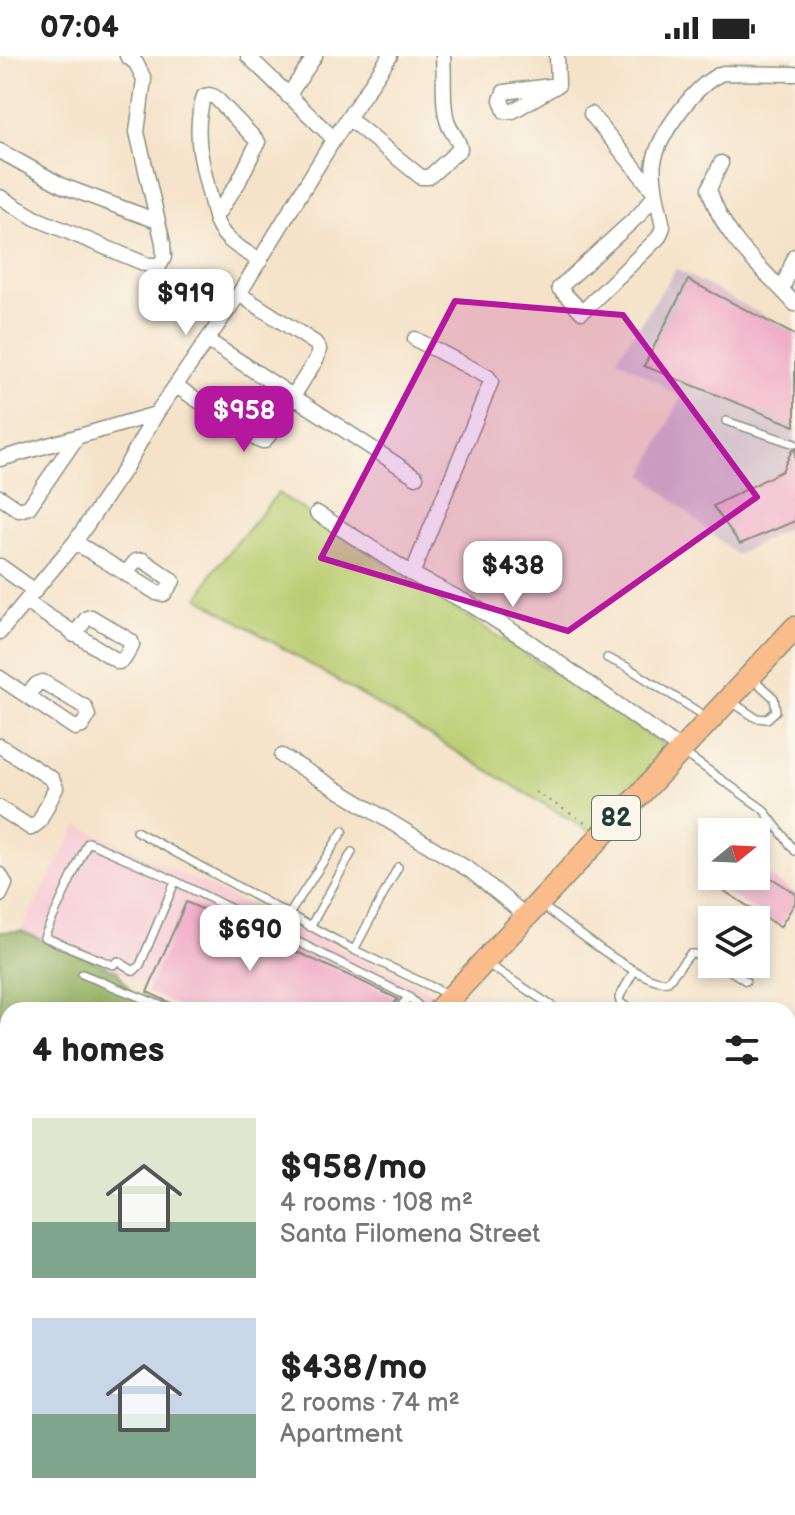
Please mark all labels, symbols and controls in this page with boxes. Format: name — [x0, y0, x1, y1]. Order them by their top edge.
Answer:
text: 07:04 — [40, 10, 119, 46]
pin: $919 — [139, 269, 233, 337]
text: $919 — [157, 279, 215, 310]
pin: $958 — [197, 386, 291, 454]
text: $958 — [213, 396, 276, 427]
pin: $438 — [466, 541, 560, 609]
text: $438 — [481, 551, 545, 582]
road number: 82 — [592, 796, 640, 840]
north arrow — [698, 818, 770, 890]
map controls — [698, 818, 770, 978]
pin: $690 — [203, 905, 297, 973]
button: layers — [698, 906, 770, 978]
text: $690 — [218, 915, 282, 946]
icon: filters — [720, 1028, 764, 1072]
text: 4 homes — [32, 1030, 164, 1071]
text: $958/mo — [280, 1147, 427, 1188]
icon: home — [96, 1150, 192, 1246]
text: 4 rooms · 108 m² — [280, 1188, 473, 1219]
text: Santa Filomena Street — [280, 1219, 540, 1250]
text: $438/mo — [280, 1347, 427, 1388]
icon: home — [96, 1350, 192, 1446]
text: 2 rooms · 74 m² — [280, 1388, 460, 1419]
text: Apartment — [280, 1419, 403, 1450]

